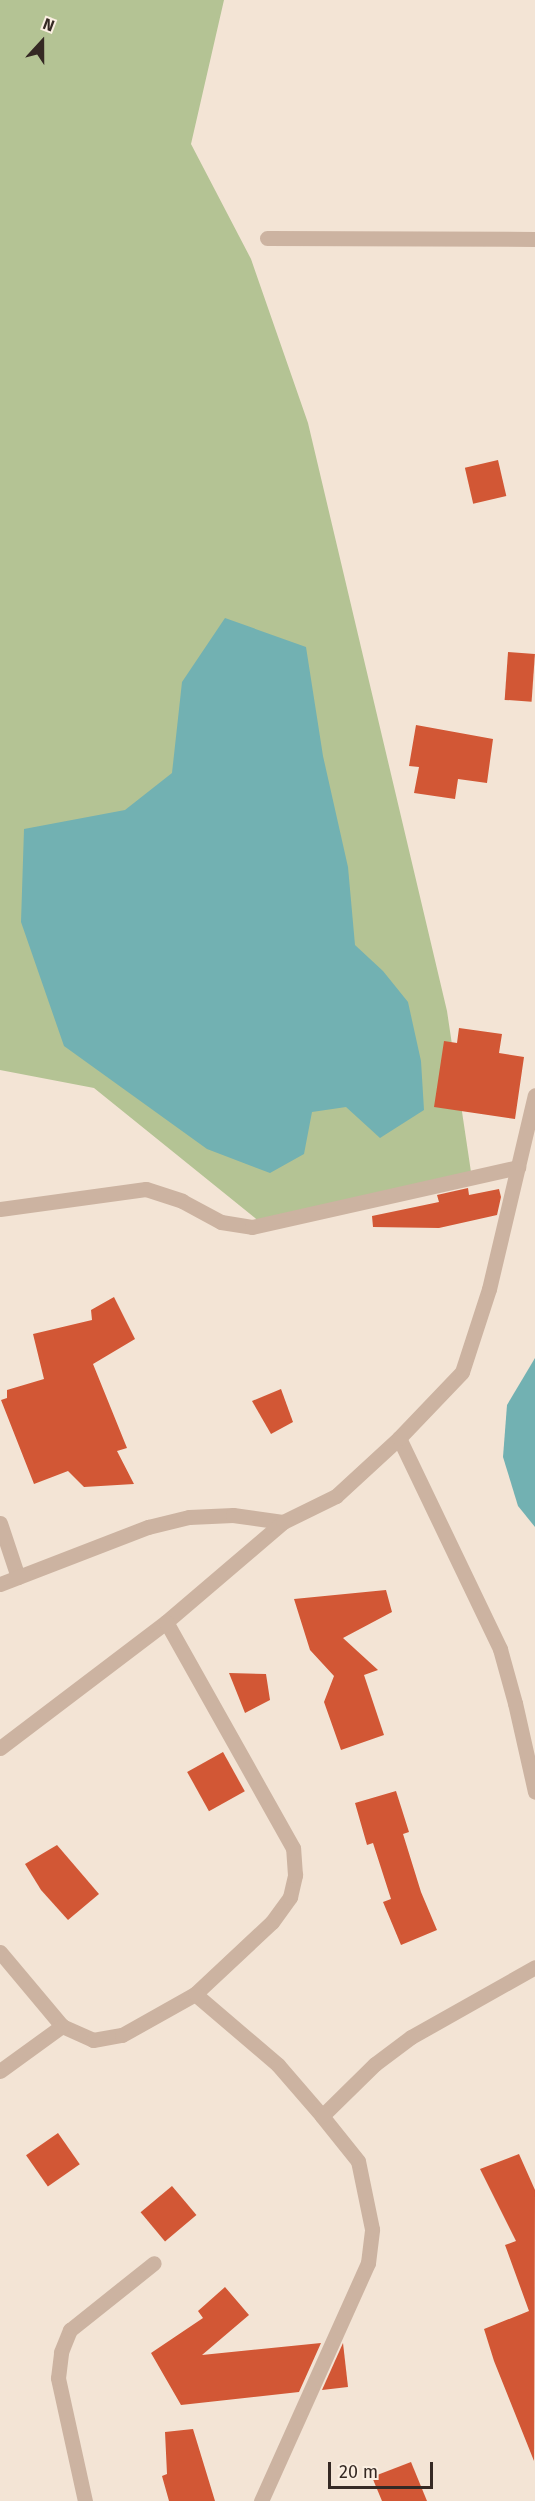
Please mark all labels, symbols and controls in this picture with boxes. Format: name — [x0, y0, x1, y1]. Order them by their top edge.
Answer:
north arrow — [12, 12, 72, 72]
text: N — [40, 14, 57, 35]
scale bar — [331, 2450, 436, 2488]
text: 20 m — [339, 2461, 378, 2483]

